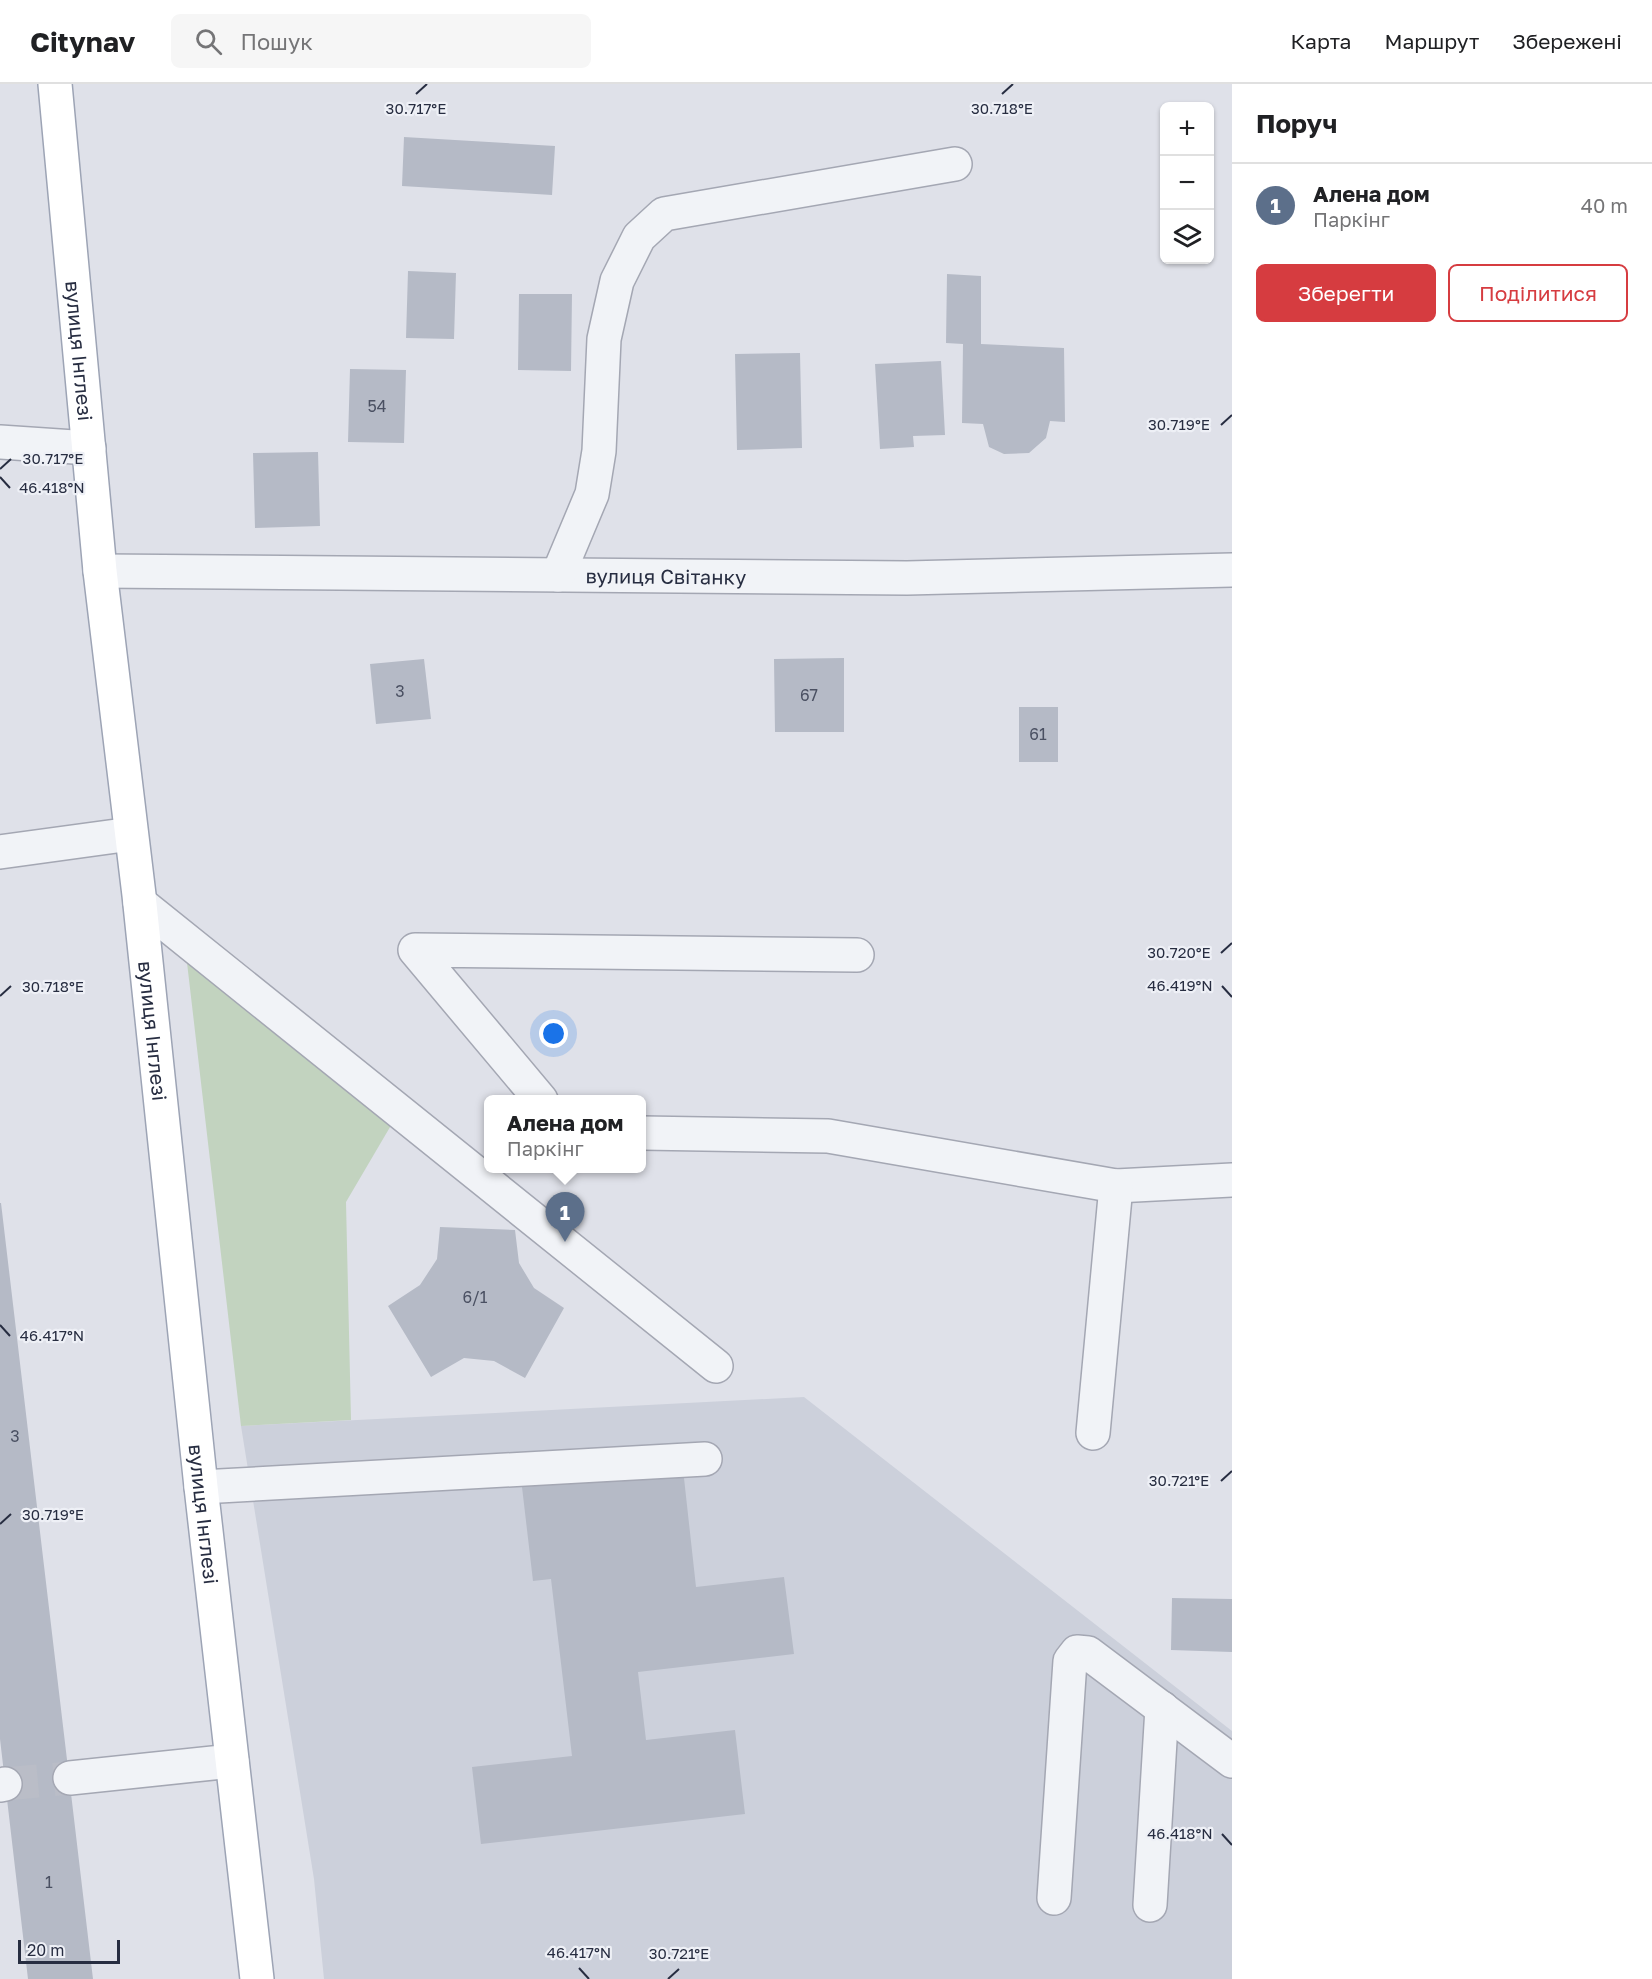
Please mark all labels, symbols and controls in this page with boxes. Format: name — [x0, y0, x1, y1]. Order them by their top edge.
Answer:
search box — [171, 14, 591, 68]
text: Citynav — [30, 25, 135, 58]
icon: search — [192, 25, 225, 58]
text: Пошук — [240, 28, 313, 55]
text: Карта — [1291, 28, 1351, 54]
text: Маршрут — [1384, 28, 1479, 54]
text: Збережені — [1512, 28, 1622, 54]
text: 30.717°E — [386, 99, 446, 117]
text: 30.718°E — [971, 99, 1033, 117]
map controls — [1160, 102, 1214, 264]
button: + — [1160, 102, 1214, 156]
text: Поруч — [1256, 108, 1337, 139]
button: − — [1160, 156, 1214, 210]
text: Алена дом — [1313, 180, 1430, 207]
text: 1 — [1270, 193, 1281, 217]
text: 40 m — [1581, 193, 1628, 217]
text: Паркінг — [1313, 207, 1390, 231]
button: layers — [1160, 210, 1214, 264]
button: Зберегти — [1256, 264, 1436, 322]
button: Поділитися — [1448, 264, 1628, 322]
street label: вулиця Інглезі — [61, 280, 98, 422]
house number: 54 — [367, 396, 387, 416]
text: 30.719°E — [1148, 415, 1210, 433]
text: 30.717°E — [23, 449, 83, 467]
text: 46.418°N — [19, 478, 85, 496]
street label: вулиця Світанку — [585, 563, 746, 589]
house number: 3 — [395, 681, 405, 701]
house number: 67 — [800, 685, 818, 705]
house number: 61 — [1029, 724, 1047, 744]
text: 30.720°E — [1147, 943, 1211, 961]
street label: вулиця Інглезі — [134, 960, 172, 1102]
text: 46.419°N — [1147, 976, 1213, 994]
text: 30.718°E — [22, 977, 84, 995]
your location — [539, 1019, 568, 1048]
popup — [484, 1095, 646, 1173]
text: Алена дом — [507, 1109, 623, 1136]
text: Паркінг — [507, 1136, 584, 1160]
pin: 1 — [546, 1192, 584, 1242]
house number: 6/1 — [462, 1287, 488, 1307]
text: 46.417°N — [20, 1326, 84, 1344]
house number: 3 — [10, 1426, 20, 1446]
street label: вулиця Інглезі — [185, 1443, 224, 1585]
text: 30.721°E — [1149, 1471, 1209, 1489]
text: 30.719°E — [22, 1505, 84, 1523]
text: 46.418°N — [1147, 1824, 1213, 1842]
house number: 1 — [45, 1872, 53, 1892]
scale bar — [18, 1937, 120, 1964]
text: 20 m — [27, 1940, 64, 1960]
text: 46.417°N — [547, 1943, 611, 1961]
text: 30.721°E — [649, 1944, 709, 1962]

